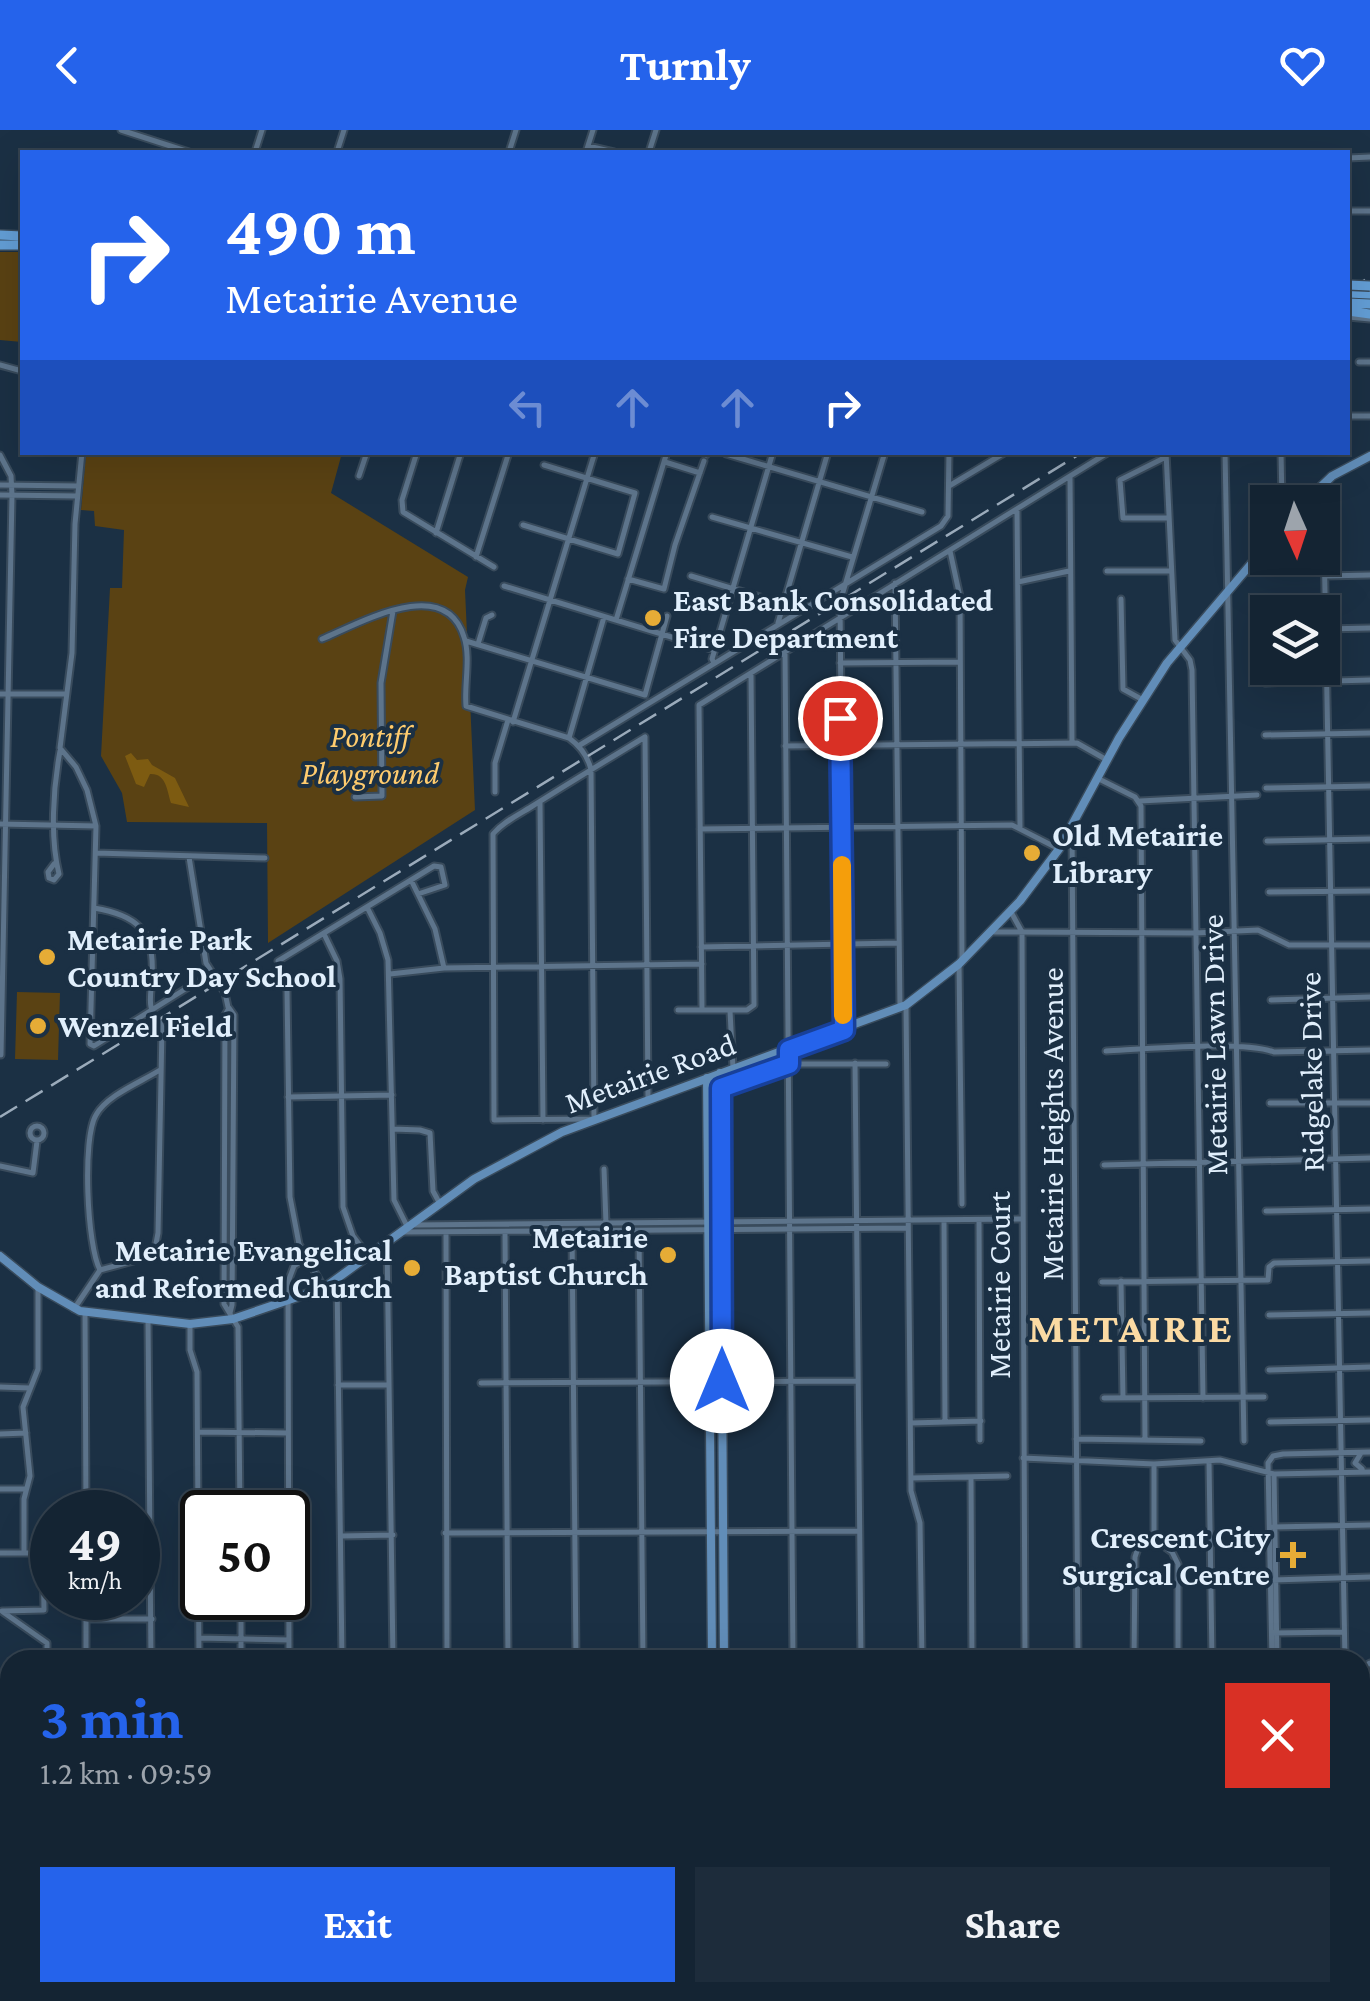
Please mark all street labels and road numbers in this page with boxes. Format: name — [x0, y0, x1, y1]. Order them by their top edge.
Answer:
street label: Metairie Lawn Drive — [1194, 914, 1234, 1176]
street label: Metairie Heights Avenue — [1034, 967, 1070, 1281]
street label: Ridgelake Drive — [1291, 972, 1331, 1172]
street label: Metairie Road — [560, 1025, 740, 1121]
street label: Metairie Court — [981, 1191, 1017, 1379]

